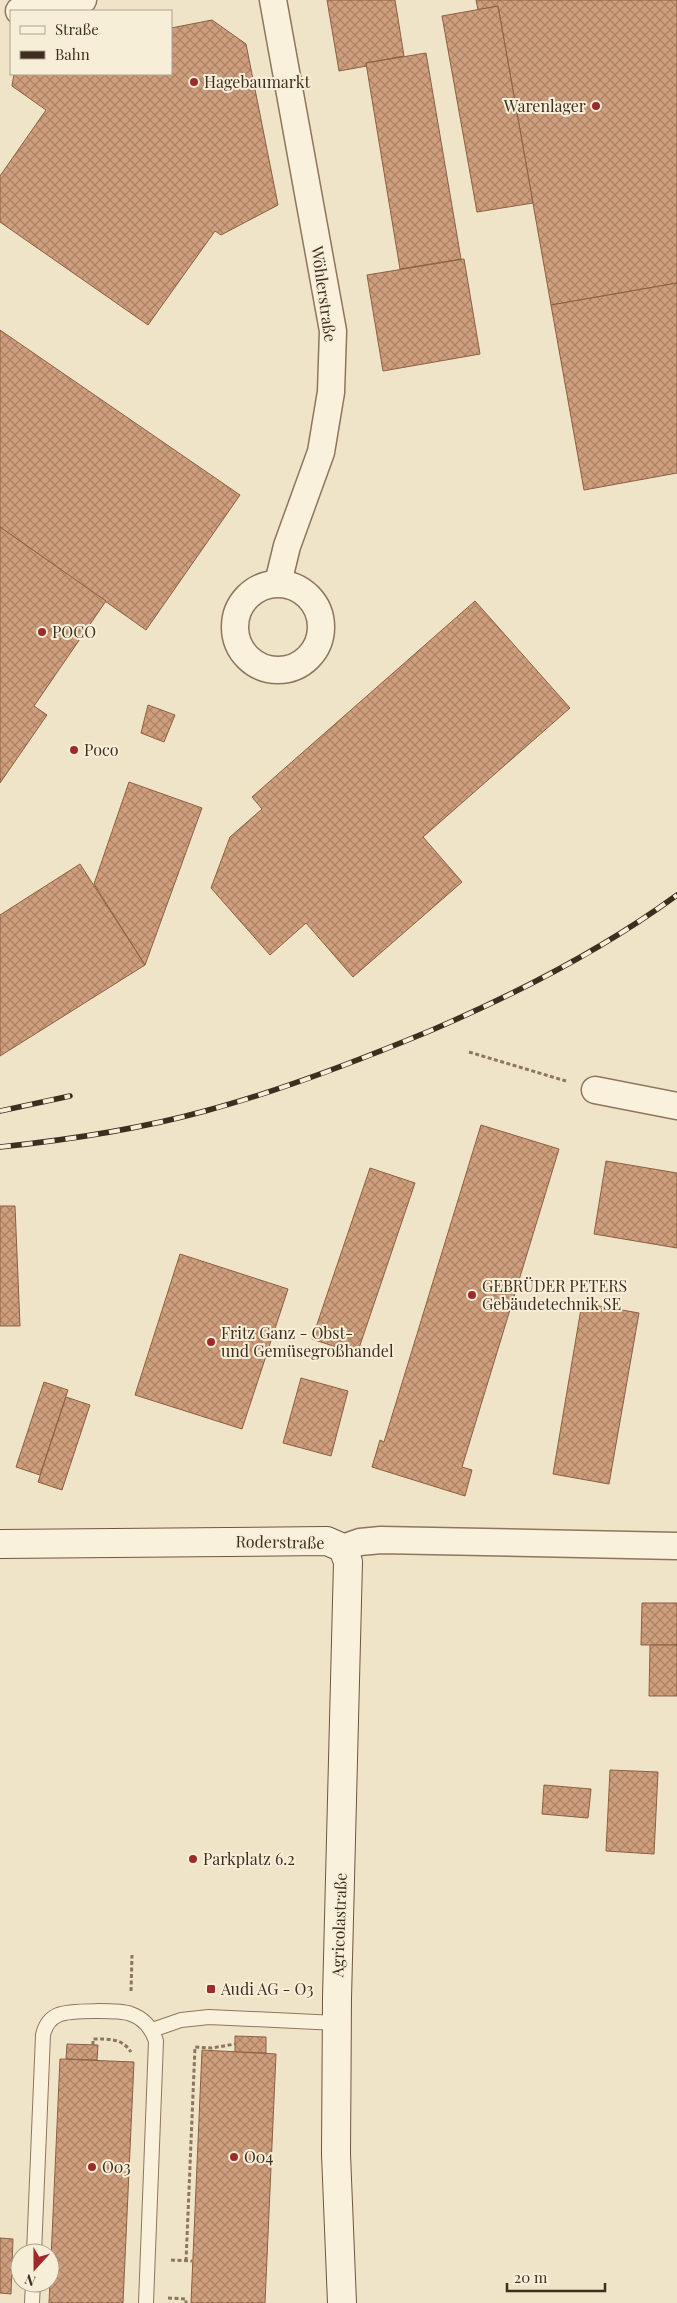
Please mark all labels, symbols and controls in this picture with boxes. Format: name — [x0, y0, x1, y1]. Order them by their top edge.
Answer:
legend — [10, 10, 172, 75]
text: Straße — [55, 19, 99, 39]
text: Bahn — [55, 44, 90, 64]
place label: Hagebaumarkt — [204, 71, 310, 92]
marker: Hagebaumarkt — [188, 76, 200, 88]
place label: Warenlager — [503, 95, 586, 116]
marker: Warenlager — [590, 100, 602, 112]
street label: Wöhlerstraße — [307, 244, 342, 343]
place label: POCO — [52, 621, 96, 642]
marker: POCO — [36, 626, 48, 638]
place label: Poco — [84, 739, 119, 760]
marker: Poco — [68, 744, 80, 756]
place label: GEBRÜDER PETERS Gebäudetechnik SE — [482, 1275, 627, 1314]
marker: GEBRÜDER PETERS Gebäudetechnik SE — [466, 1289, 478, 1301]
place label: Fritz Ganz - Obst- und Gemüsegroßhandel — [221, 1322, 394, 1361]
marker: Fritz Ganz - Obst- und Gemüsegroßhandel — [205, 1336, 217, 1348]
street label: Roderstraße — [235, 1530, 325, 1553]
place label: Parkplatz 6.2 — [203, 1848, 295, 1869]
marker: Parkplatz 6.2 — [187, 1853, 199, 1865]
street label: Agricolastraße — [326, 1872, 351, 1979]
place label: Audi AG - O3 — [220, 1978, 314, 1999]
marker: Audi AG - O3 — [205, 1983, 217, 1995]
place label: O04 — [244, 2146, 273, 2167]
marker: O04 — [228, 2151, 240, 2163]
place label: O03 — [102, 2156, 131, 2177]
marker: O03 — [86, 2161, 98, 2173]
north arrow — [10, 2243, 60, 2293]
scale bar — [507, 2260, 604, 2292]
text: 20 m — [514, 2267, 548, 2287]
text: N — [22, 2270, 38, 2291]

